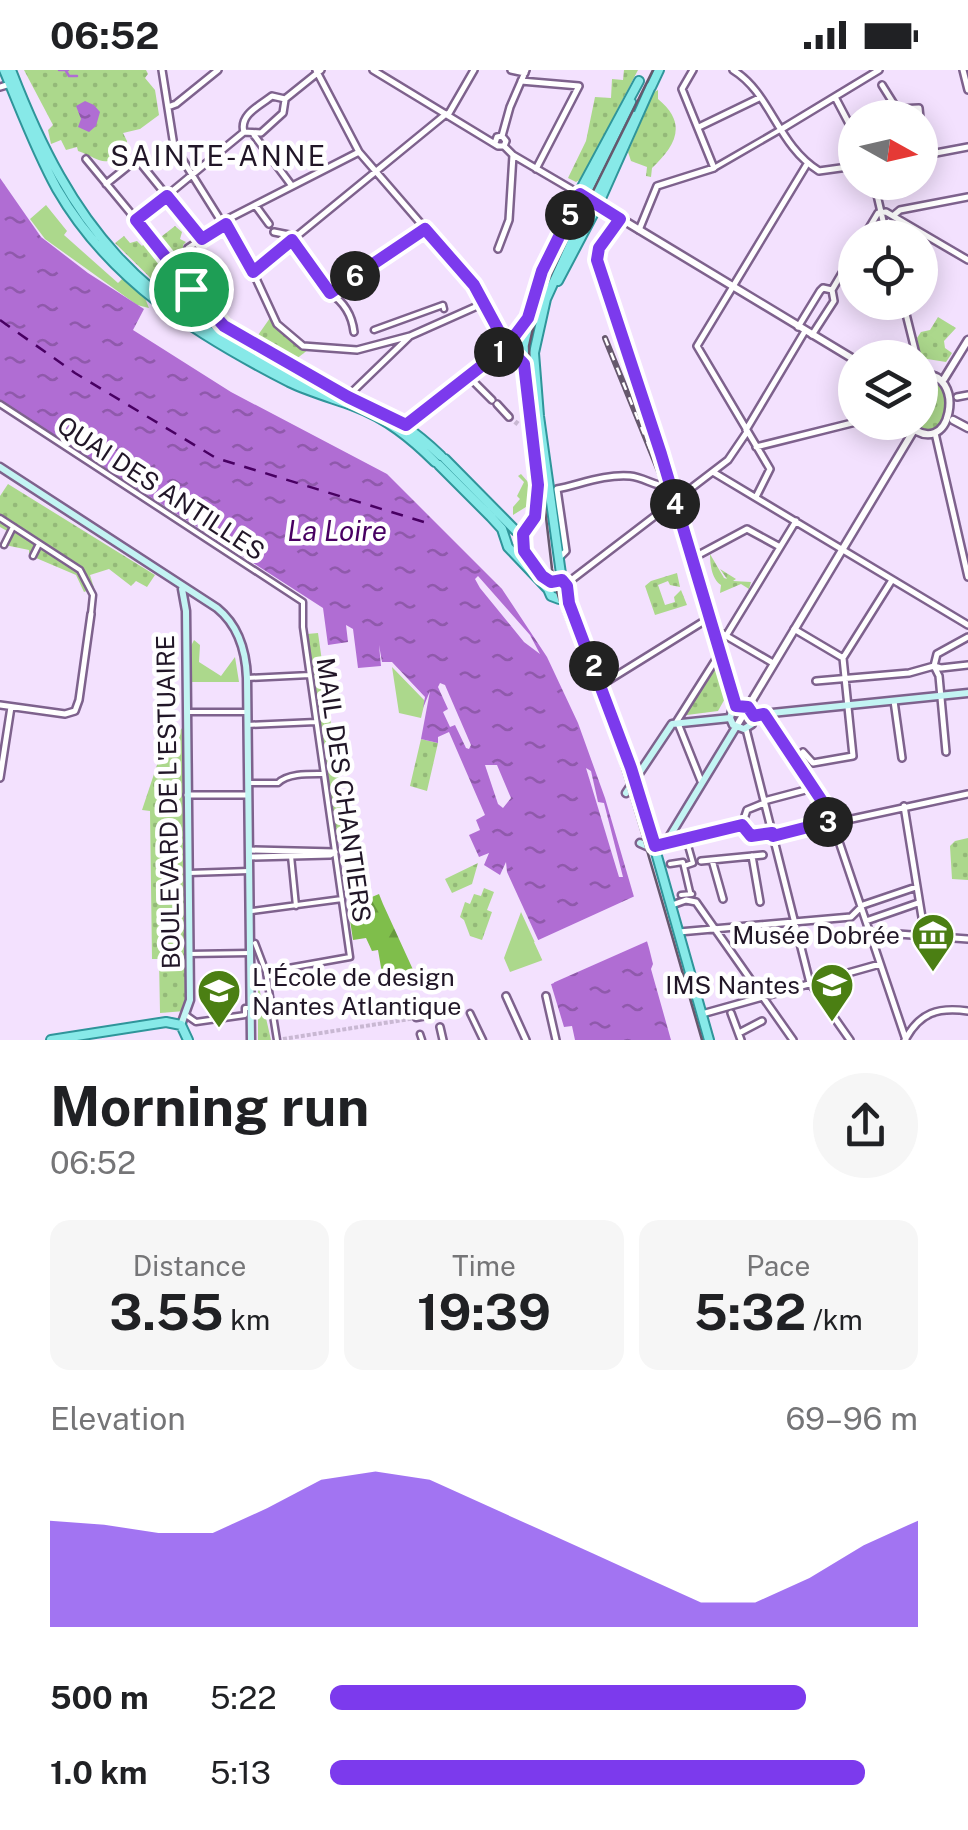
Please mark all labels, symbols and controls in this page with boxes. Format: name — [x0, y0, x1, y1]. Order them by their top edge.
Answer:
text: 06:52 — [50, 13, 160, 58]
north arrow — [838, 100, 938, 200]
map controls — [838, 100, 938, 440]
district label: SAINTE-ANNE — [110, 139, 328, 172]
pin: 5 — [545, 190, 595, 240]
text: 5 — [561, 198, 579, 231]
button: locate — [838, 220, 938, 320]
pin — [149, 247, 234, 332]
pin: 6 — [330, 251, 380, 301]
text: 6 — [346, 259, 364, 292]
icon: arrive — [164, 262, 219, 317]
pin: 1 — [474, 327, 524, 377]
text: 1 — [493, 335, 505, 368]
button: layers — [838, 340, 938, 440]
street label: QUAI DES ANTILLES — [52, 410, 270, 566]
pin: 4 — [650, 479, 700, 529]
text: 4 — [666, 487, 684, 520]
water label: La Loire — [287, 514, 387, 547]
street label: BOULEVARD DE L'ESTUAIRE — [150, 635, 186, 969]
pin: 2 — [569, 641, 619, 691]
text: 2 — [585, 649, 603, 682]
street label: MAIL DES CHANTIERS — [311, 656, 377, 924]
pin: 3 — [803, 797, 853, 847]
text: 3 — [819, 805, 837, 838]
museum icon: Musée Dobrée — [910, 912, 956, 973]
place label: Musée Dobrée — [732, 920, 900, 950]
place label: L'École de design Nantes Atlantique — [252, 962, 461, 1021]
school or university icon: IMS Nantes — [809, 962, 855, 1023]
school or university icon: L'École de design Nantes Atlantique — [196, 968, 242, 1029]
place label: IMS Nantes — [665, 970, 800, 1000]
button: share — [813, 1073, 918, 1178]
text: Morning run — [50, 1074, 369, 1138]
text: 06:52 — [50, 1144, 136, 1181]
text: Distance — [133, 1249, 246, 1282]
text: Time — [452, 1249, 516, 1282]
text: Pace — [746, 1249, 810, 1282]
text: 3.55 — [109, 1282, 223, 1341]
text: 19:39 — [417, 1282, 551, 1341]
text: 5:32 — [694, 1282, 806, 1341]
text: km — [223, 1303, 270, 1336]
text: /km — [806, 1303, 863, 1336]
text: Elevation — [50, 1400, 186, 1437]
text: 69–96 m — [785, 1400, 918, 1437]
text: 500 m — [50, 1679, 149, 1716]
text: 5:22 — [210, 1679, 277, 1716]
text: 1.0 km — [50, 1754, 147, 1791]
text: 5:13 — [210, 1754, 271, 1791]

